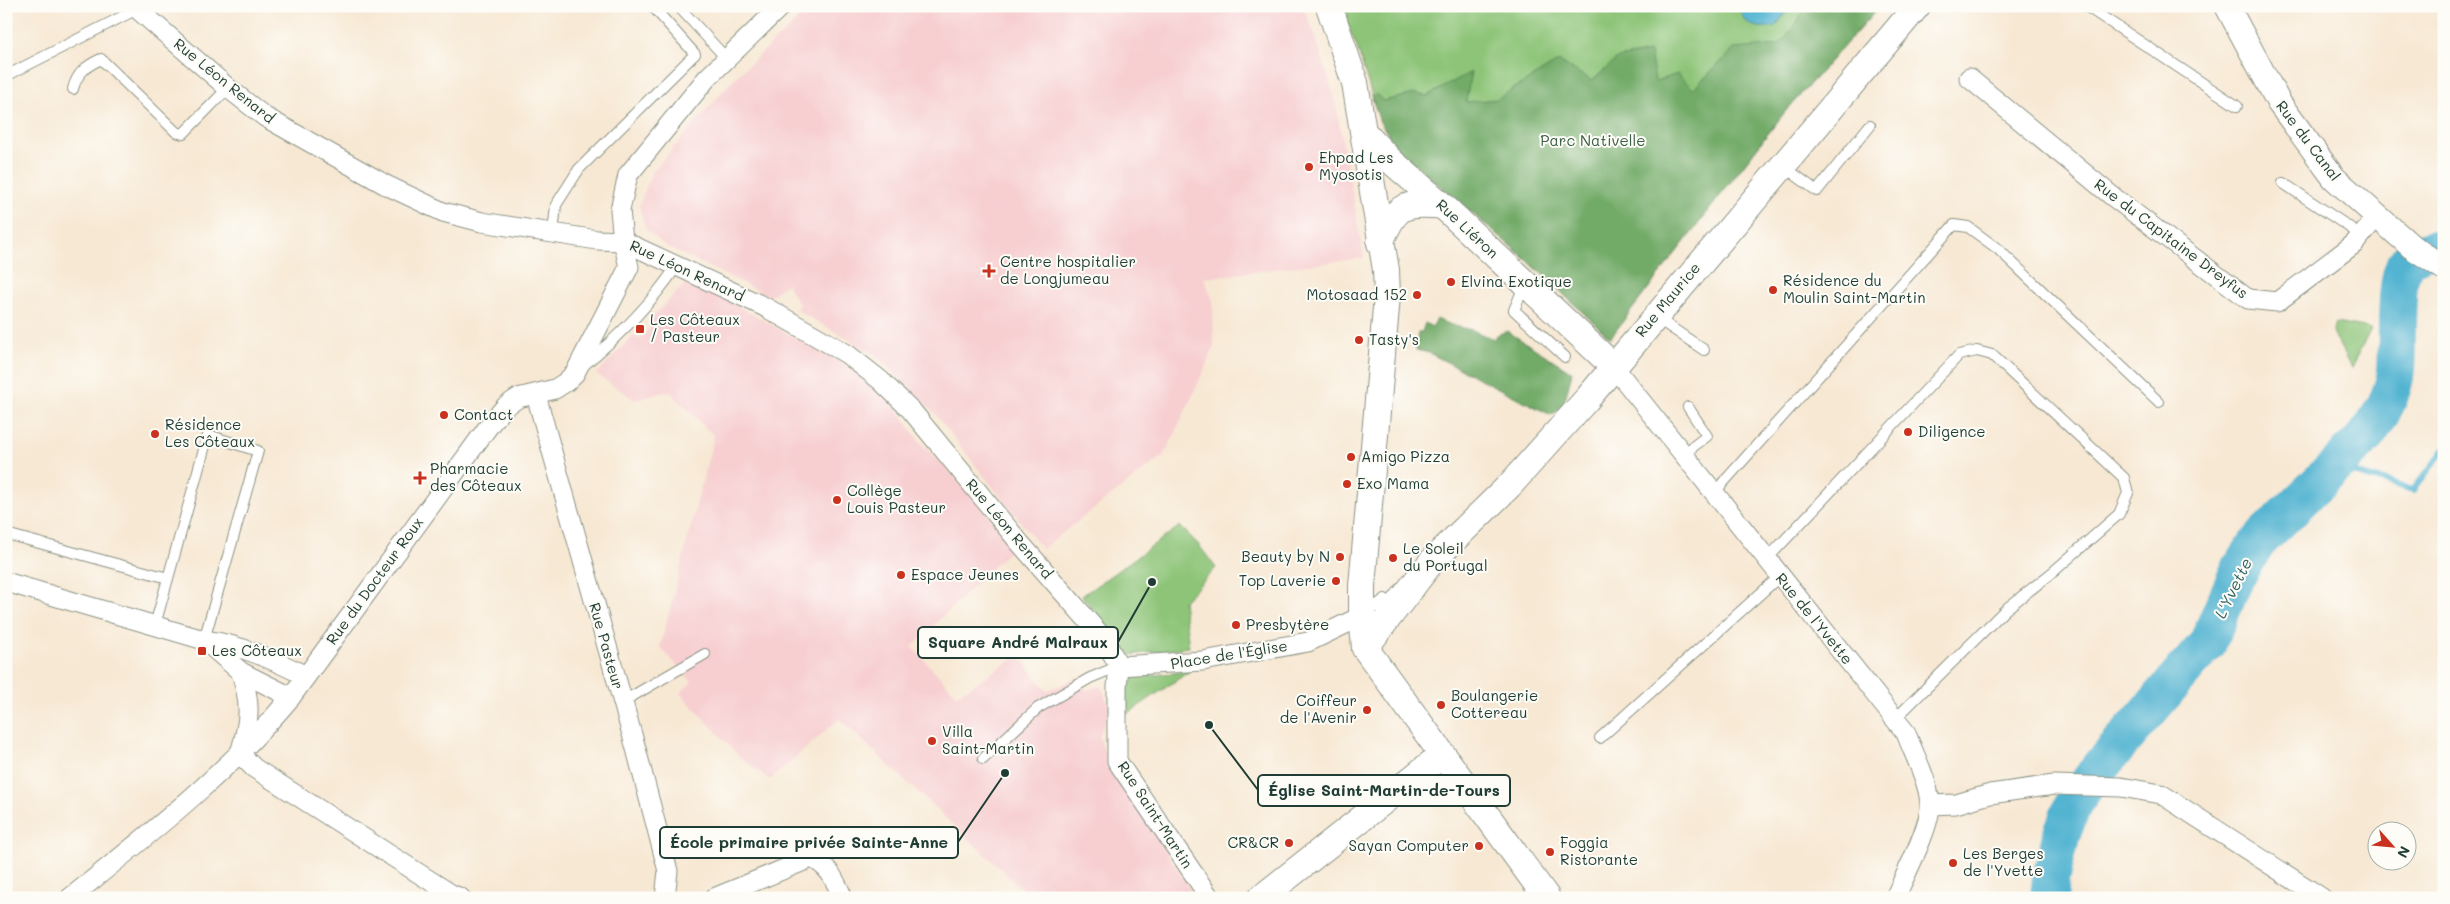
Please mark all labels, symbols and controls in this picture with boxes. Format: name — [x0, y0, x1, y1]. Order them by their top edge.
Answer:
street label: Rue Léon Renard — [170, 33, 279, 127]
street label: Rue du Canal — [2272, 96, 2346, 185]
park label: Parc Nativelle — [1540, 130, 1646, 150]
place label: Ehpad Les Myosotis — [1319, 147, 1393, 184]
marker: Ehpad Les Myosotis — [1303, 161, 1315, 173]
street label: Rue du Capitaine Dreyfus — [2091, 174, 2253, 303]
street label: Rue Liéron — [1432, 194, 1503, 262]
street label: Rue Léon Renard — [627, 235, 748, 306]
place label: Centre hospitalier de Longjumeau — [1000, 251, 1136, 288]
street label: Rue Maurice — [1630, 258, 1704, 341]
marker: Centre hospitalier de Longjumeau — [982, 264, 996, 278]
place label: Résidence du Moulin Saint-Martin — [1783, 270, 1925, 307]
place label: Elvina Exotique — [1461, 271, 1572, 291]
marker: Elvina Exotique — [1445, 276, 1457, 288]
place label: Motosaad 152 — [1307, 284, 1407, 304]
marker: Résidence du Moulin Saint-Martin — [1767, 284, 1779, 296]
marker: Motosaad 152 — [1411, 289, 1423, 301]
place label: Les Côteaux / Pasteur — [650, 309, 740, 346]
marker: Les Côteaux / Pasteur — [634, 323, 646, 335]
place label: Tasty's — [1369, 329, 1419, 349]
marker: Tasty's — [1353, 334, 1365, 346]
place label: Contact — [454, 404, 513, 424]
marker: Contact — [438, 409, 450, 421]
place label: Résidence Les Côteaux — [165, 414, 255, 451]
place label: Diligence — [1918, 421, 1986, 441]
marker: Diligence — [1902, 426, 1914, 438]
marker: Résidence Les Côteaux — [149, 428, 161, 440]
place label: Amigo Pizza — [1361, 446, 1450, 466]
marker: Amigo Pizza — [1345, 451, 1357, 463]
place label: Pharmacie des Côteaux — [430, 458, 522, 495]
marker: Pharmacie des Côteaux — [414, 472, 426, 484]
place label: Exo Mama — [1357, 473, 1430, 493]
street label: Rue Léon Renard — [962, 474, 1058, 583]
marker: Exo Mama — [1341, 478, 1353, 490]
place label: Collège Louis Pasteur — [847, 480, 946, 517]
marker: Collège Louis Pasteur — [831, 494, 843, 506]
street label: Rue du Docteur Roux — [321, 512, 428, 648]
place label: Le Soleil du Portugal — [1403, 538, 1488, 575]
place label: Beauty by N — [1241, 546, 1330, 566]
marker: Beauty by N — [1334, 551, 1346, 563]
marker: Le Soleil du Portugal — [1387, 552, 1399, 564]
water label: L'Yvette — [2209, 554, 2256, 622]
place label: Espace Jeunes — [911, 564, 1019, 584]
marker: Espace Jeunes — [895, 569, 907, 581]
street label: Rue de l'Yvette — [1772, 569, 1858, 668]
place label: Top Laverie — [1239, 570, 1326, 590]
marker: Top Laverie — [1330, 575, 1342, 587]
street label: Rue Pasteur — [585, 600, 629, 691]
place label: Presbytère — [1246, 614, 1329, 634]
marker: Presbytère — [1230, 619, 1242, 631]
callout: Square André Malraux — [918, 627, 1118, 658]
text: Square André Malraux — [928, 631, 1108, 652]
street label: Place de l'Église — [1169, 635, 1289, 673]
place label: Les Côteaux — [212, 640, 302, 660]
marker: Les Côteaux — [196, 645, 208, 657]
place label: Boulangerie Cottereau — [1451, 685, 1538, 722]
place label: Coiffeur de l'Avenir — [1280, 690, 1357, 727]
marker: Boulangerie Cottereau — [1435, 699, 1447, 711]
marker: Coiffeur de l'Avenir — [1361, 704, 1373, 716]
place label: Villa Saint-Martin — [942, 721, 1034, 758]
marker: Villa Saint-Martin — [926, 735, 938, 747]
street label: Rue Saint-Martin — [1114, 757, 1198, 872]
callout: Église Saint-Martin-de-Tours — [1258, 775, 1510, 806]
text: Église Saint-Martin-de-Tours — [1268, 779, 1500, 800]
north arrow — [2368, 822, 2418, 872]
callout: École primaire privée Sainte-Anne — [660, 827, 958, 858]
text: École primaire privée Sainte-Anne — [670, 831, 948, 852]
place label: CR&CR — [1228, 832, 1279, 852]
place label: Foggia Ristorante — [1560, 832, 1638, 869]
place label: Sayan Computer — [1348, 835, 1469, 855]
marker: CR&CR — [1283, 837, 1295, 849]
marker: Sayan Computer — [1473, 840, 1485, 852]
place label: Les Berges de l'Yvette — [1963, 843, 2044, 880]
text: N — [2393, 843, 2415, 861]
marker: Foggia Ristorante — [1544, 846, 1556, 858]
marker: Les Berges de l'Yvette — [1947, 857, 1959, 869]

